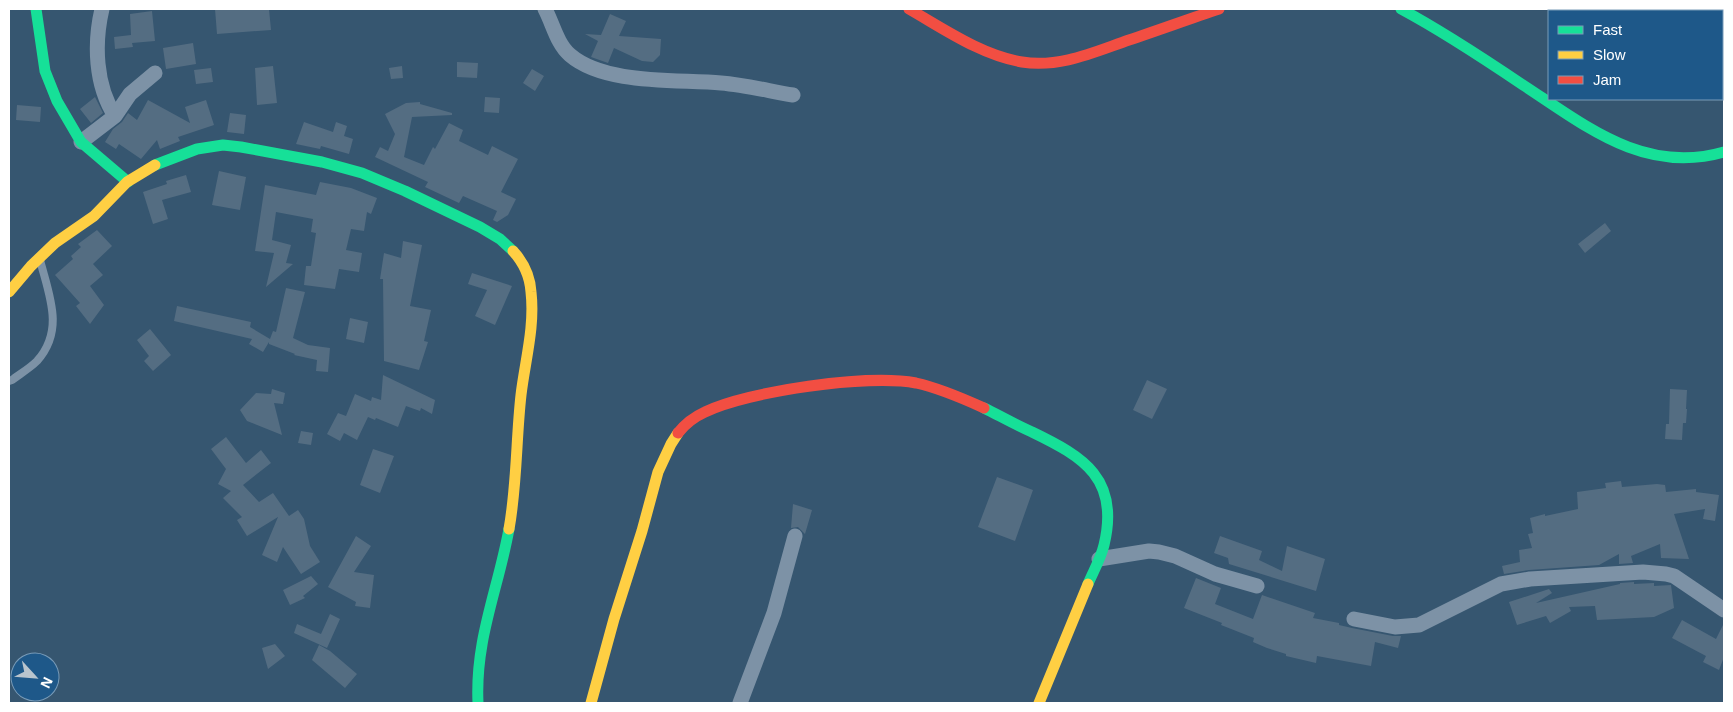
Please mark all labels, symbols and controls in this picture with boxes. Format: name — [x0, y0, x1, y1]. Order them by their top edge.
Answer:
legend — [1548, 10, 1723, 100]
text: Fast — [1593, 21, 1623, 38]
text: Slow — [1593, 46, 1626, 63]
text: Jam — [1593, 71, 1621, 88]
north arrow — [10, 652, 60, 702]
text: N — [37, 675, 56, 691]

